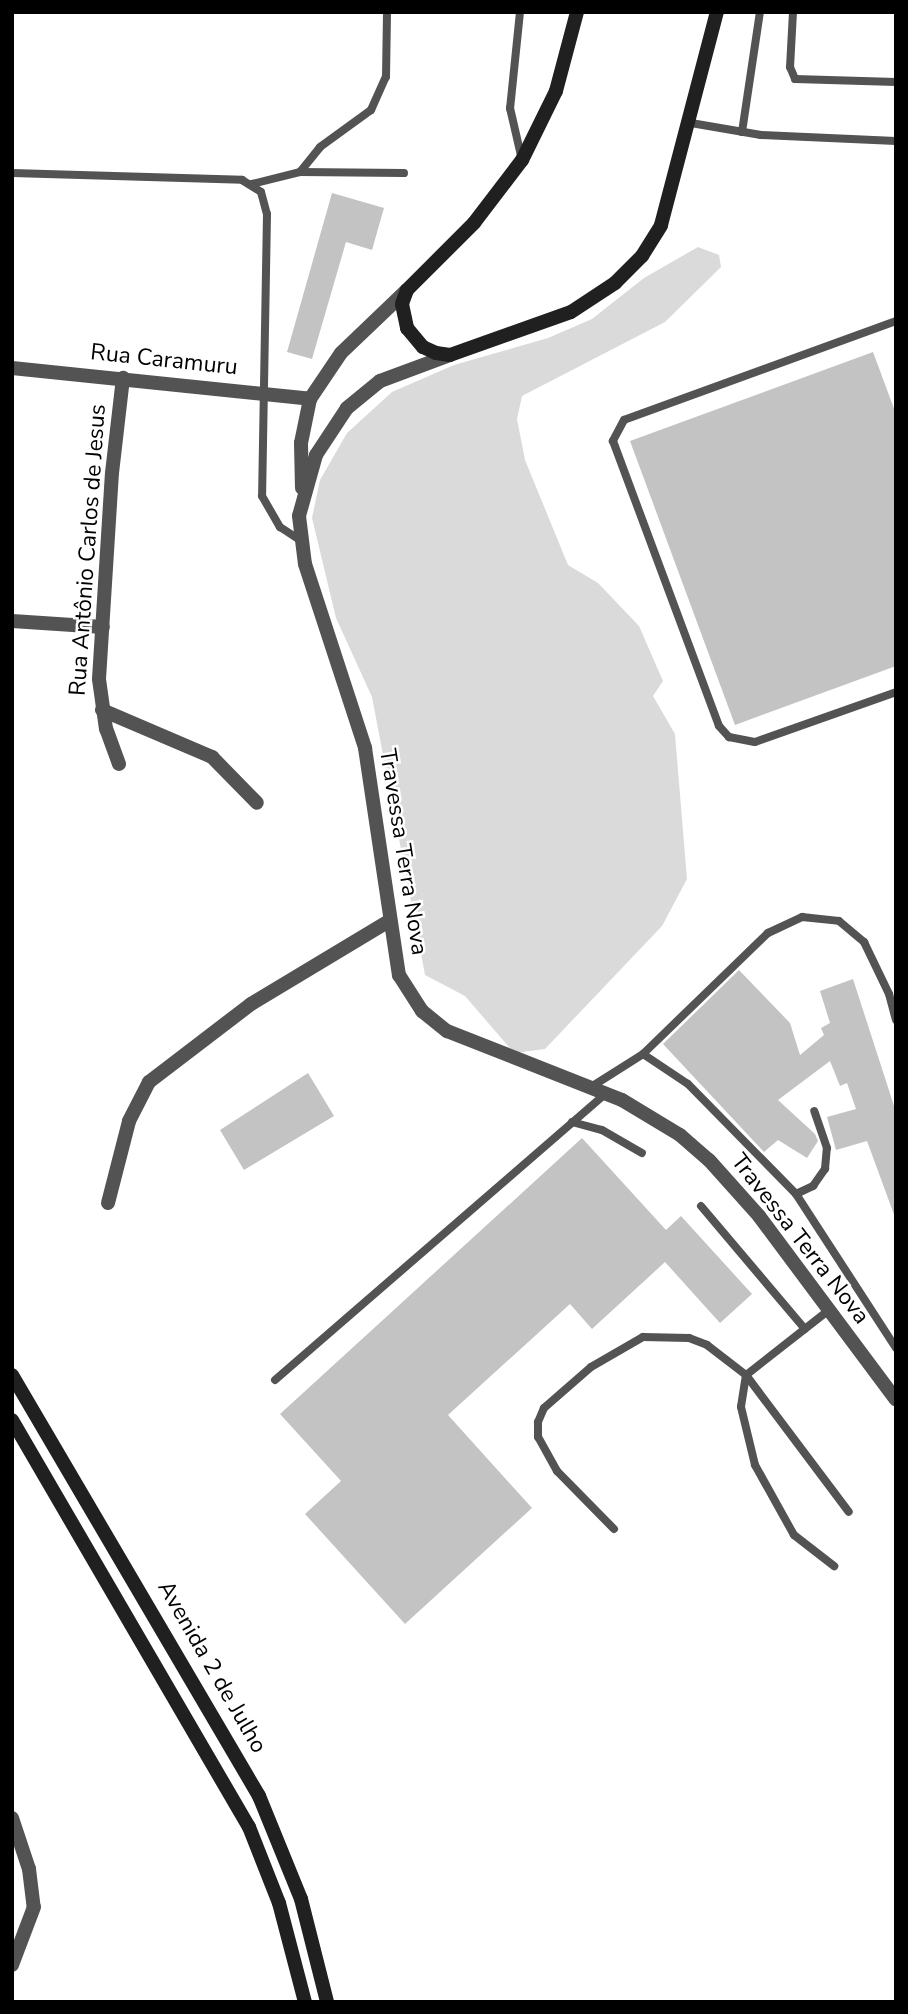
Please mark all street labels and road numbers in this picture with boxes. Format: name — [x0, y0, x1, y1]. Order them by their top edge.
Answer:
street label: Rua Caramuru — [89, 339, 239, 381]
street label: Rua Antônio Carlos de Jesus — [64, 403, 112, 697]
street label: Travessa Terra Nova — [373, 747, 433, 957]
street label: Travessa Terra Nova — [725, 1148, 875, 1330]
street label: Avenida 2 de Julho — [151, 1576, 273, 1758]

